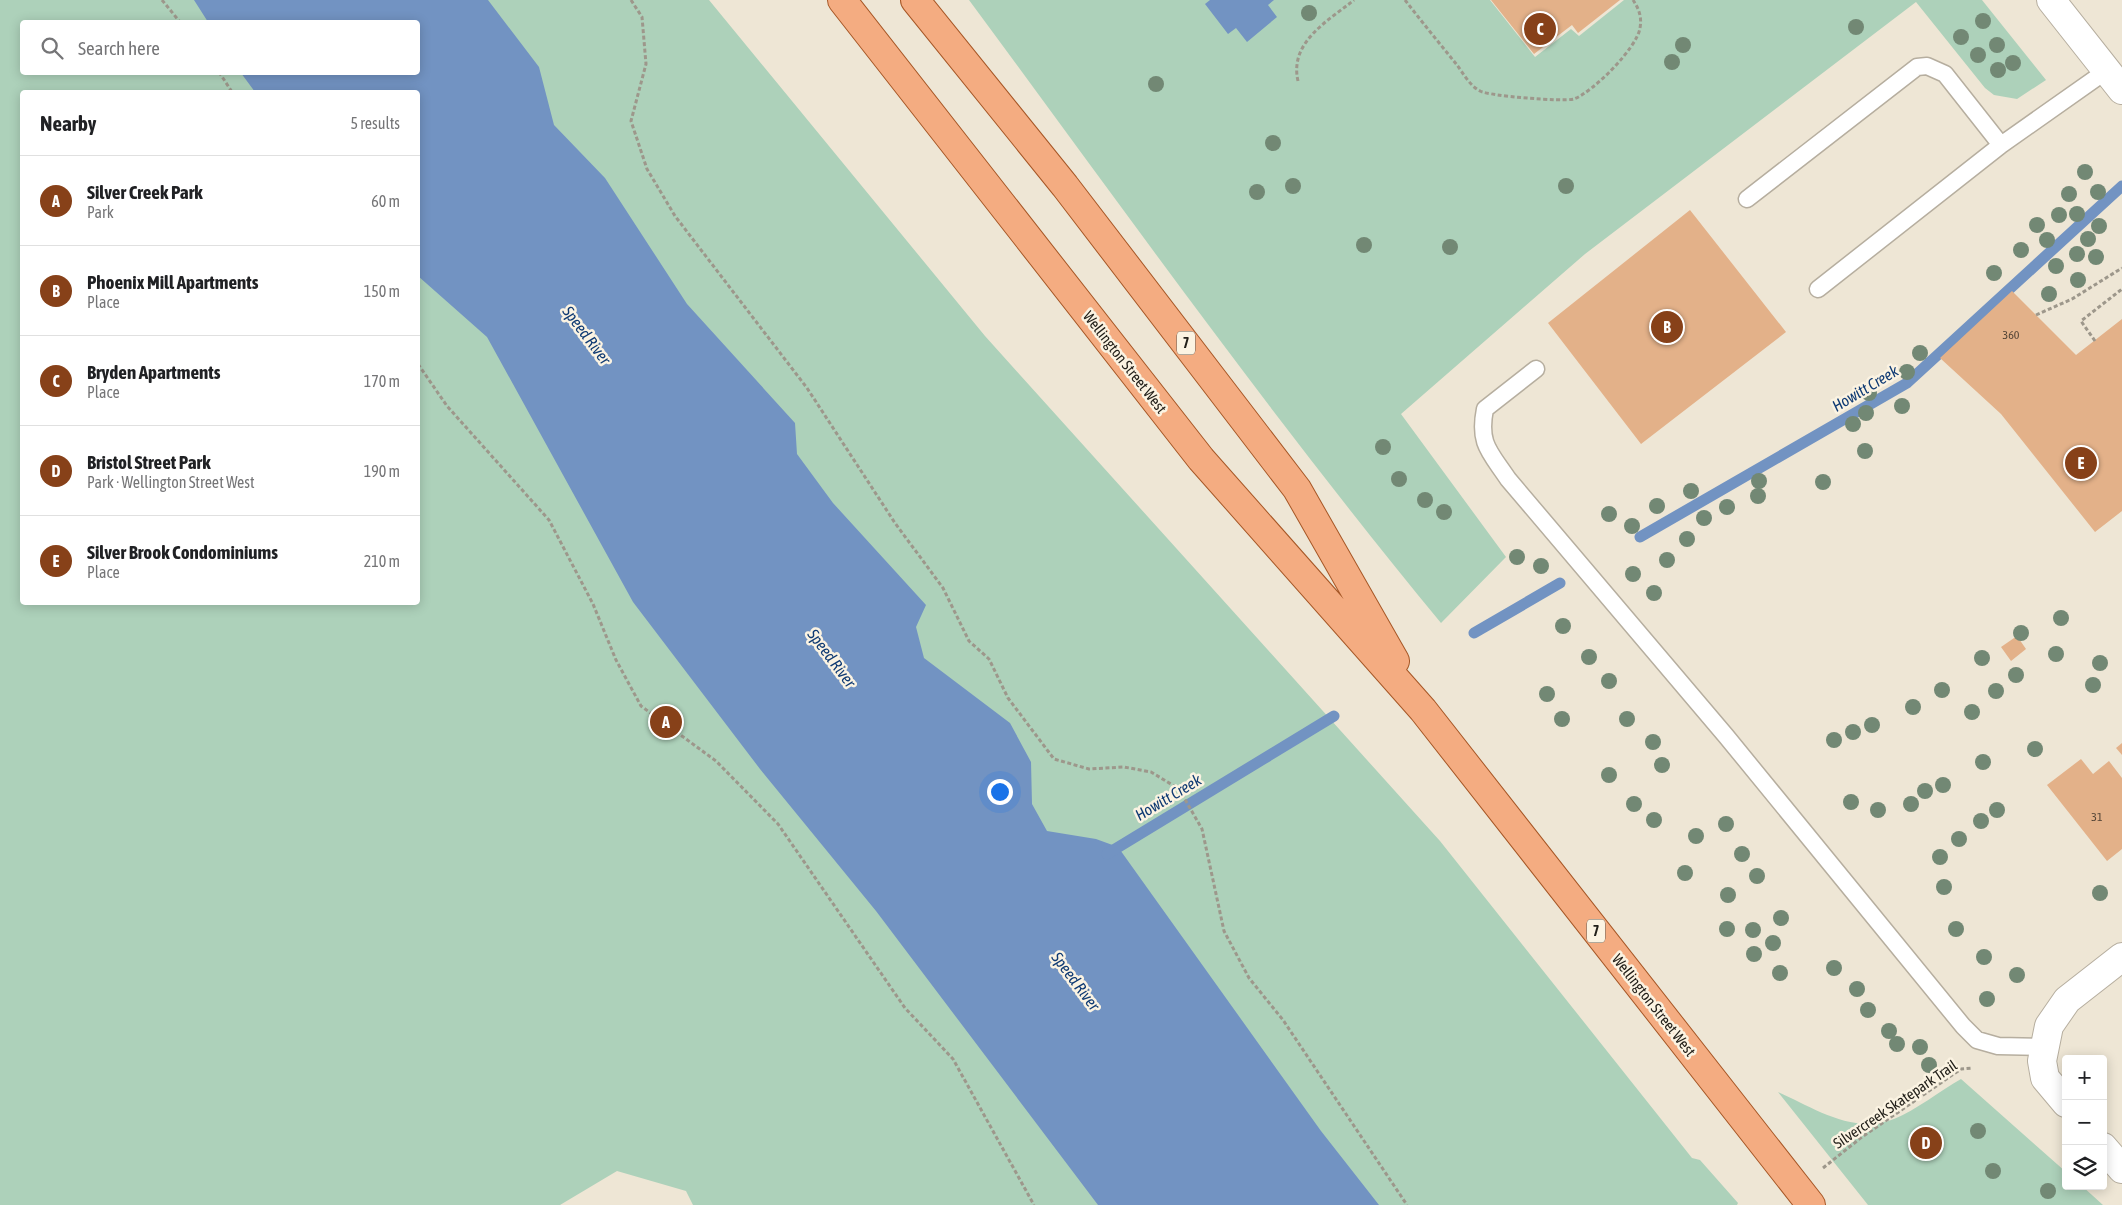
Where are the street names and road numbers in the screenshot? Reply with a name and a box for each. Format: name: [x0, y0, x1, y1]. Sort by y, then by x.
street label: Wellington Street West: [1080, 308, 1170, 416]
road number: 7: [1177, 332, 1195, 354]
road number: 7: [1587, 919, 1605, 942]
street label: Wellington Street West: [1609, 951, 1699, 1059]
street label: Silvercreek Skatepark Trail: [1830, 1056, 1960, 1152]

